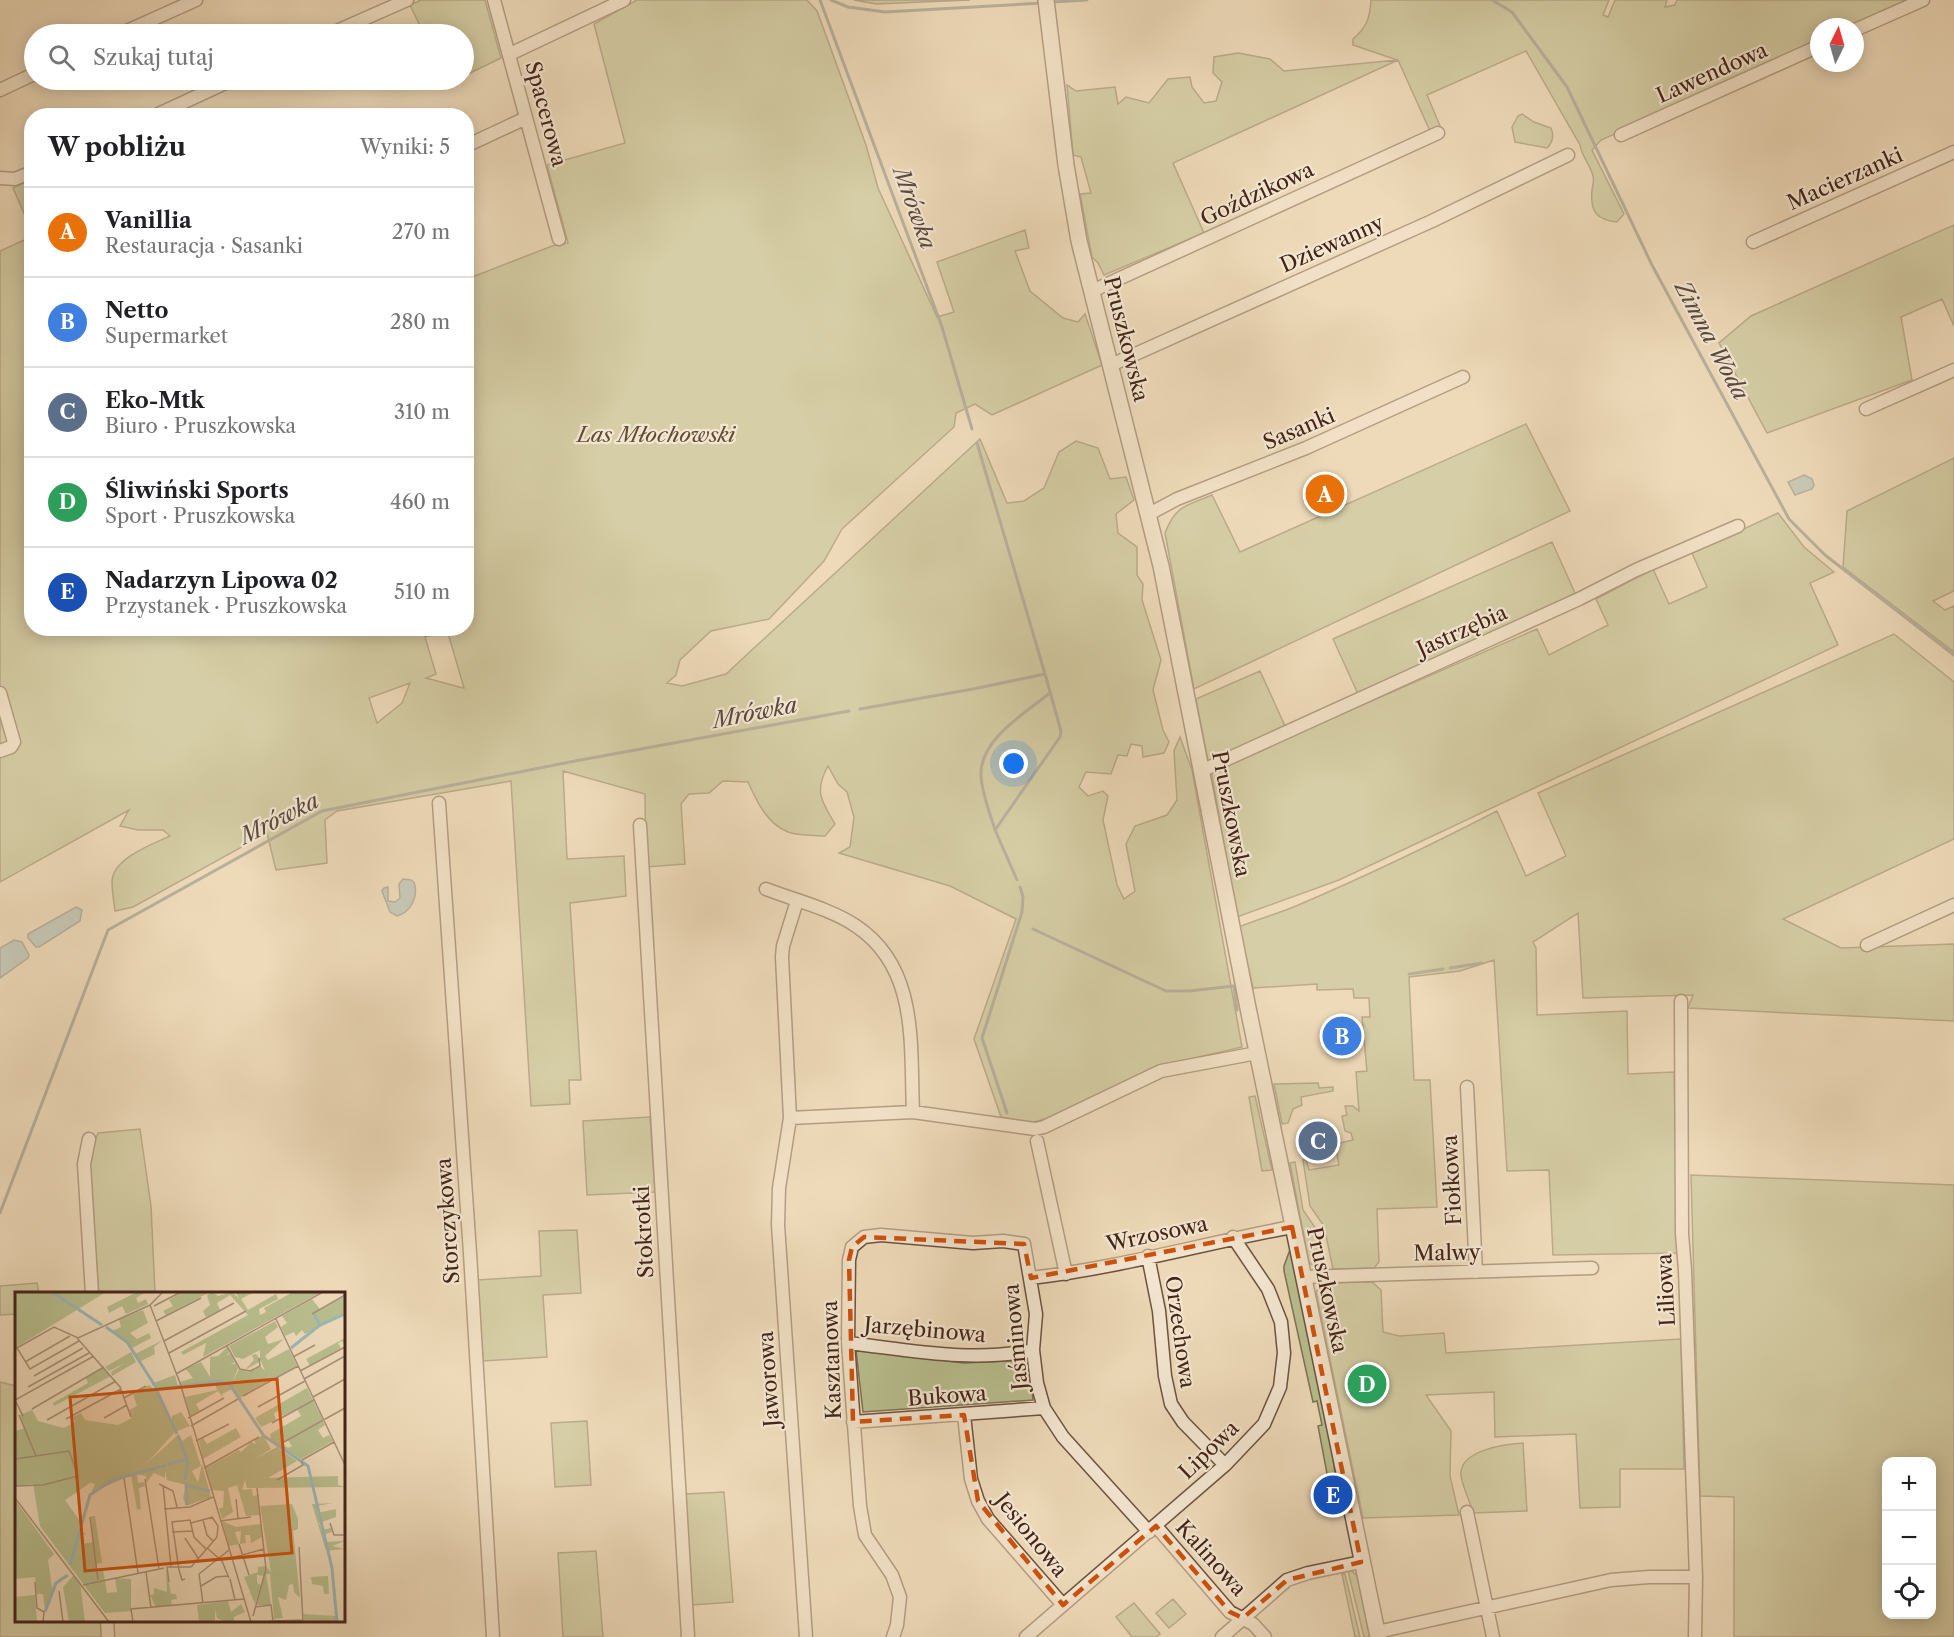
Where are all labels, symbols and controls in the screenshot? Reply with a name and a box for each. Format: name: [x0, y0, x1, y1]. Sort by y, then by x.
north arrow: [1810, 18, 1864, 72]
search box: [24, 24, 474, 90]
street label: Lawendowa: [1652, 37, 1772, 108]
icon: search: [45, 41, 78, 74]
text: Szukaj tutaj: [93, 44, 214, 71]
street label: Spacerowa: [520, 58, 573, 170]
text: W pobliżu: [48, 131, 186, 163]
text: Wyniki: 5: [360, 135, 450, 159]
street label: Macierzanki: [1783, 142, 1906, 215]
street label: Goździkowa: [1196, 156, 1318, 231]
water label: Mrówka: [886, 161, 942, 253]
text: Vanillia: [105, 207, 192, 234]
street label: Dziewanny: [1276, 209, 1388, 278]
text: A: [60, 220, 75, 244]
text: 270 m: [392, 220, 450, 244]
text: Restauracja · Sasanki: [105, 234, 303, 258]
street label: Pruszkowska: [1099, 274, 1154, 405]
water label: Zimna Woda: [1668, 275, 1754, 405]
text: Netto: [105, 297, 168, 324]
text: B: [60, 310, 75, 334]
text: 280 m: [390, 310, 450, 334]
text: Supermarket: [105, 324, 228, 348]
text: Eko-Mtk: [105, 387, 205, 414]
text: C: [59, 400, 76, 424]
text: 310 m: [394, 400, 450, 424]
street label: Sasanki: [1259, 402, 1338, 455]
text: Biuro · Pruszkowska: [105, 414, 296, 438]
park label: Las Młochowski: [575, 422, 736, 447]
pin: A: [1306, 472, 1344, 516]
text: Śliwiński Sports: [105, 477, 289, 504]
text: D: [59, 490, 76, 514]
text: 460 m: [390, 490, 450, 514]
text: Sport · Pruszkowska: [105, 504, 295, 528]
text: Nadarzyn Lipowa 02: [105, 567, 338, 594]
text: E: [60, 580, 75, 604]
text: 510 m: [394, 580, 450, 604]
text: Przystanek · Pruszkowska: [105, 594, 347, 618]
street label: Jastrzębia: [1410, 599, 1512, 663]
water label: Mrówka: [708, 691, 800, 734]
your location: [999, 749, 1028, 778]
street label: Pruszkowska: [1207, 749, 1256, 880]
water label: Mrówka: [232, 787, 323, 851]
pin: B: [1322, 1014, 1362, 1058]
pin: C: [1298, 1118, 1338, 1164]
street label: Fiołkowa: [1437, 1133, 1466, 1226]
street label: Storczykowa: [431, 1156, 464, 1285]
street label: Stokrotki: [629, 1185, 658, 1279]
street label: Wrzosowa: [1103, 1210, 1211, 1257]
street label: Pruszkowska: [1302, 1225, 1353, 1356]
street label: Malwy: [1413, 1239, 1481, 1266]
street label: Liliowa: [1651, 1252, 1680, 1327]
street label: Orzechowa: [1160, 1274, 1201, 1391]
street label: Jaśminowa: [998, 1282, 1033, 1394]
inset map: [15, 1292, 345, 1622]
street label: Kasztanowa: [817, 1299, 846, 1420]
street label: Jarzębinowa: [860, 1311, 988, 1347]
street label: Jaworowa: [753, 1329, 785, 1431]
pin: D: [1348, 1362, 1386, 1406]
street label: Bukowa: [907, 1380, 988, 1411]
street label: Lipowa: [1174, 1415, 1244, 1484]
map controls: [1882, 1457, 1936, 1619]
button: +: [1882, 1457, 1936, 1511]
pin: E: [1314, 1472, 1352, 1518]
street label: Jesionowa: [988, 1485, 1073, 1582]
button: −: [1882, 1511, 1936, 1565]
street label: Kalinowa: [1171, 1515, 1253, 1601]
button: locate: [1882, 1565, 1936, 1619]

